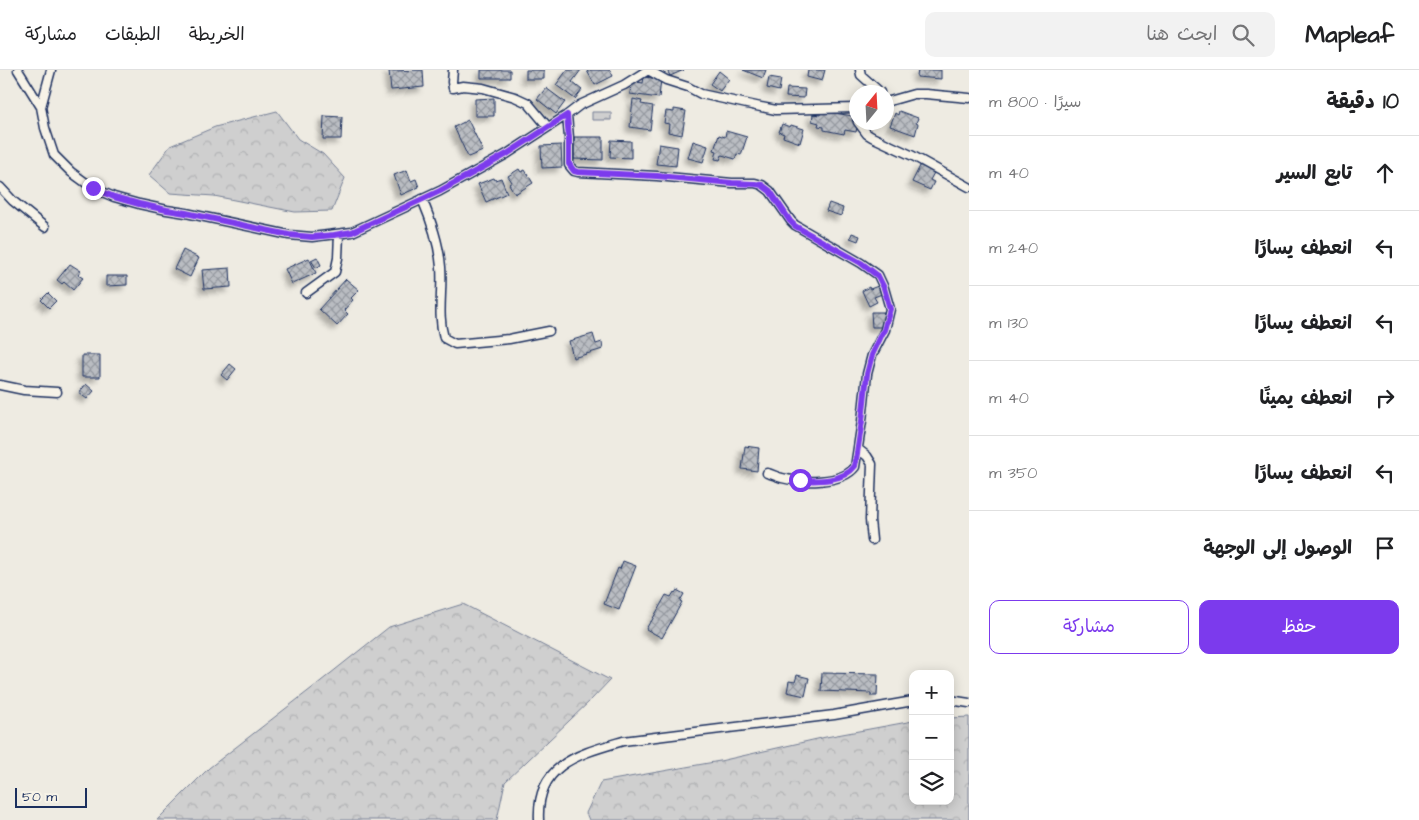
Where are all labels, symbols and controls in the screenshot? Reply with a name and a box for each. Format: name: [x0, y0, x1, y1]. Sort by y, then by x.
search box: [925, 12, 1275, 57]
text: Mapleaf: [1305, 18, 1394, 52]
text: ابحث هنا: [1146, 21, 1217, 48]
icon: search: [1229, 21, 1257, 49]
text: مشاركة: [25, 22, 77, 47]
text: الطبقات: [105, 22, 161, 47]
text: الخريطة: [189, 22, 245, 47]
north arrow: [849, 85, 894, 130]
text: 10 دقيقة: [1326, 87, 1399, 116]
text: سيرًا · 800 m: [989, 91, 1081, 113]
icon: ahead: [1371, 159, 1399, 187]
text: تابع السير: [1277, 160, 1352, 187]
text: 40 m: [989, 162, 1029, 184]
route end: [82, 177, 105, 200]
icon: left: [1371, 234, 1399, 262]
text: انعطف يسارًا: [1255, 235, 1352, 262]
text: 240 m: [989, 237, 1038, 259]
icon: left: [1371, 309, 1399, 337]
text: انعطف يسارًا: [1255, 310, 1352, 337]
text: 130 m: [989, 312, 1028, 334]
icon: right: [1371, 384, 1399, 412]
text: انعطف يمينًا: [1260, 385, 1352, 412]
text: 40 m: [989, 387, 1029, 409]
icon: left: [1371, 459, 1399, 487]
text: انعطف يسارًا: [1255, 460, 1352, 487]
text: 350 m: [989, 462, 1037, 484]
route start: [789, 469, 812, 492]
icon: arrive: [1371, 534, 1399, 562]
text: الوصول إلى الوجهة: [1203, 535, 1352, 562]
button: مشاركة: [989, 600, 1189, 654]
button: حفظ: [1199, 600, 1399, 654]
map controls: [909, 670, 954, 805]
button: +: [909, 670, 954, 715]
button: −: [909, 715, 954, 760]
button: layers: [909, 760, 954, 805]
scale bar: [15, 785, 88, 808]
text: 50 m: [22, 787, 57, 807]

